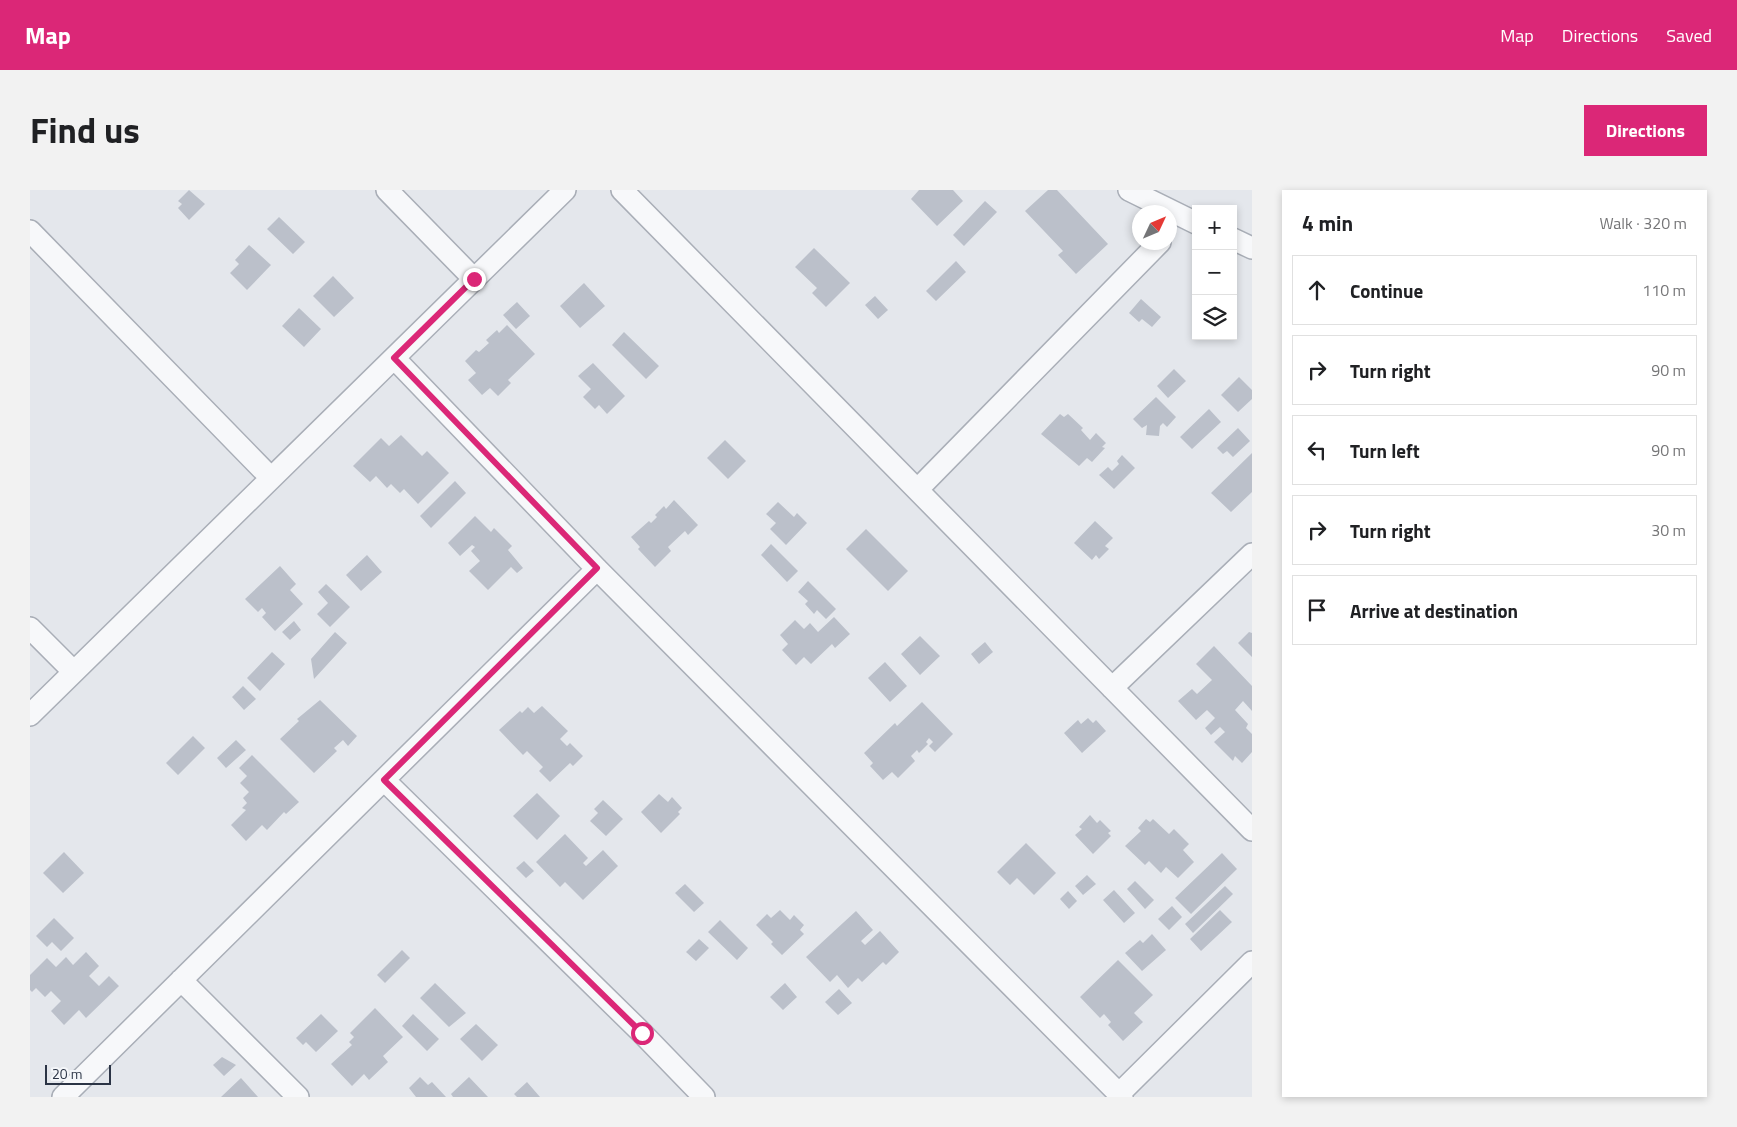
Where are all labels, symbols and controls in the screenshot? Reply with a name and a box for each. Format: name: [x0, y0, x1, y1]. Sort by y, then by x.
text: Map: [25, 17, 71, 53]
text: Map: [1500, 22, 1534, 49]
text: Directions: [1562, 22, 1638, 49]
text: Saved: [1666, 22, 1712, 49]
text: Find us: [30, 103, 140, 157]
button: Directions: [1584, 105, 1707, 156]
north arrow: [1132, 205, 1177, 250]
map controls: [1192, 205, 1237, 340]
button: +: [1192, 205, 1237, 250]
text: 4 min: [1302, 207, 1353, 239]
text: Walk · 320 m: [1599, 211, 1687, 235]
button: −: [1192, 250, 1237, 295]
route end: [463, 268, 486, 291]
icon: ahead: [1303, 276, 1331, 304]
text: Continue: [1350, 276, 1423, 305]
text: 110 m: [1642, 278, 1686, 302]
button: layers: [1192, 295, 1237, 340]
icon: right: [1303, 356, 1331, 384]
text: Turn right: [1350, 356, 1431, 385]
text: 90 m: [1651, 358, 1686, 382]
icon: left: [1303, 436, 1331, 464]
text: Turn left: [1350, 436, 1420, 465]
text: 90 m: [1651, 438, 1686, 462]
icon: right: [1303, 516, 1331, 544]
text: Turn right: [1350, 516, 1431, 545]
text: 30 m: [1651, 518, 1686, 542]
icon: arrive: [1303, 596, 1331, 624]
text: Arrive at destination: [1350, 596, 1518, 625]
route start: [631, 1022, 654, 1045]
scale bar: [45, 1062, 111, 1085]
text: 20 m: [52, 1063, 82, 1084]

